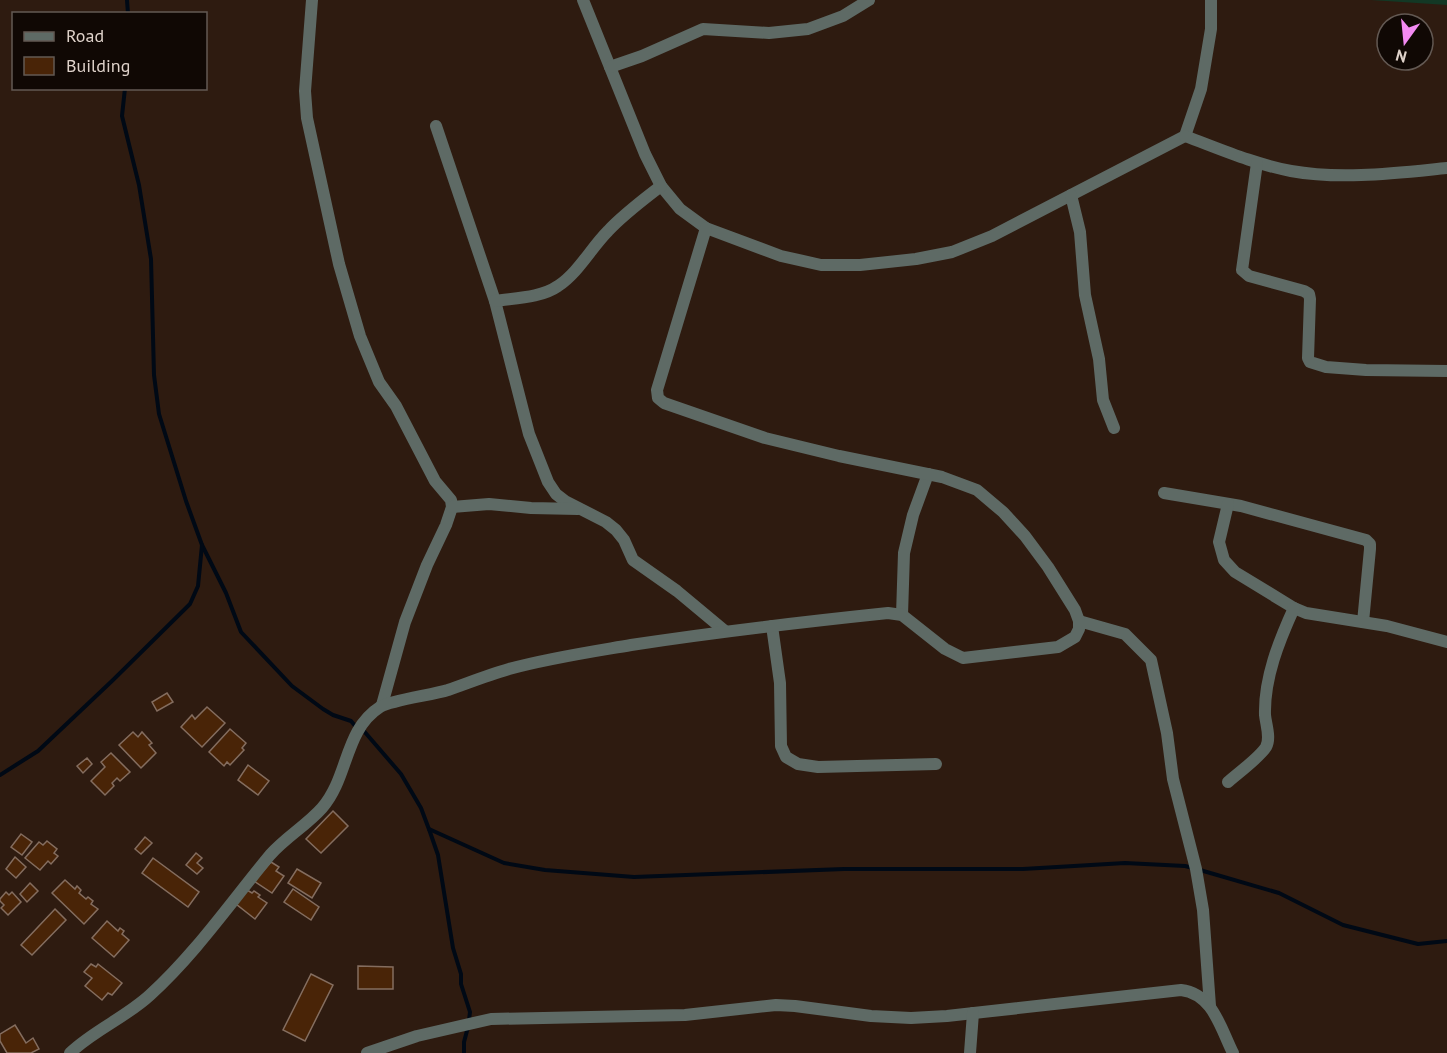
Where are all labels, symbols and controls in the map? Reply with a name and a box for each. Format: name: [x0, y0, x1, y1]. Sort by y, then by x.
legend: [12, 12, 207, 90]
north arrow: [1375, 12, 1435, 72]
text: Road: [66, 24, 104, 47]
text: N: [1393, 45, 1409, 68]
text: Building: [66, 54, 130, 77]

